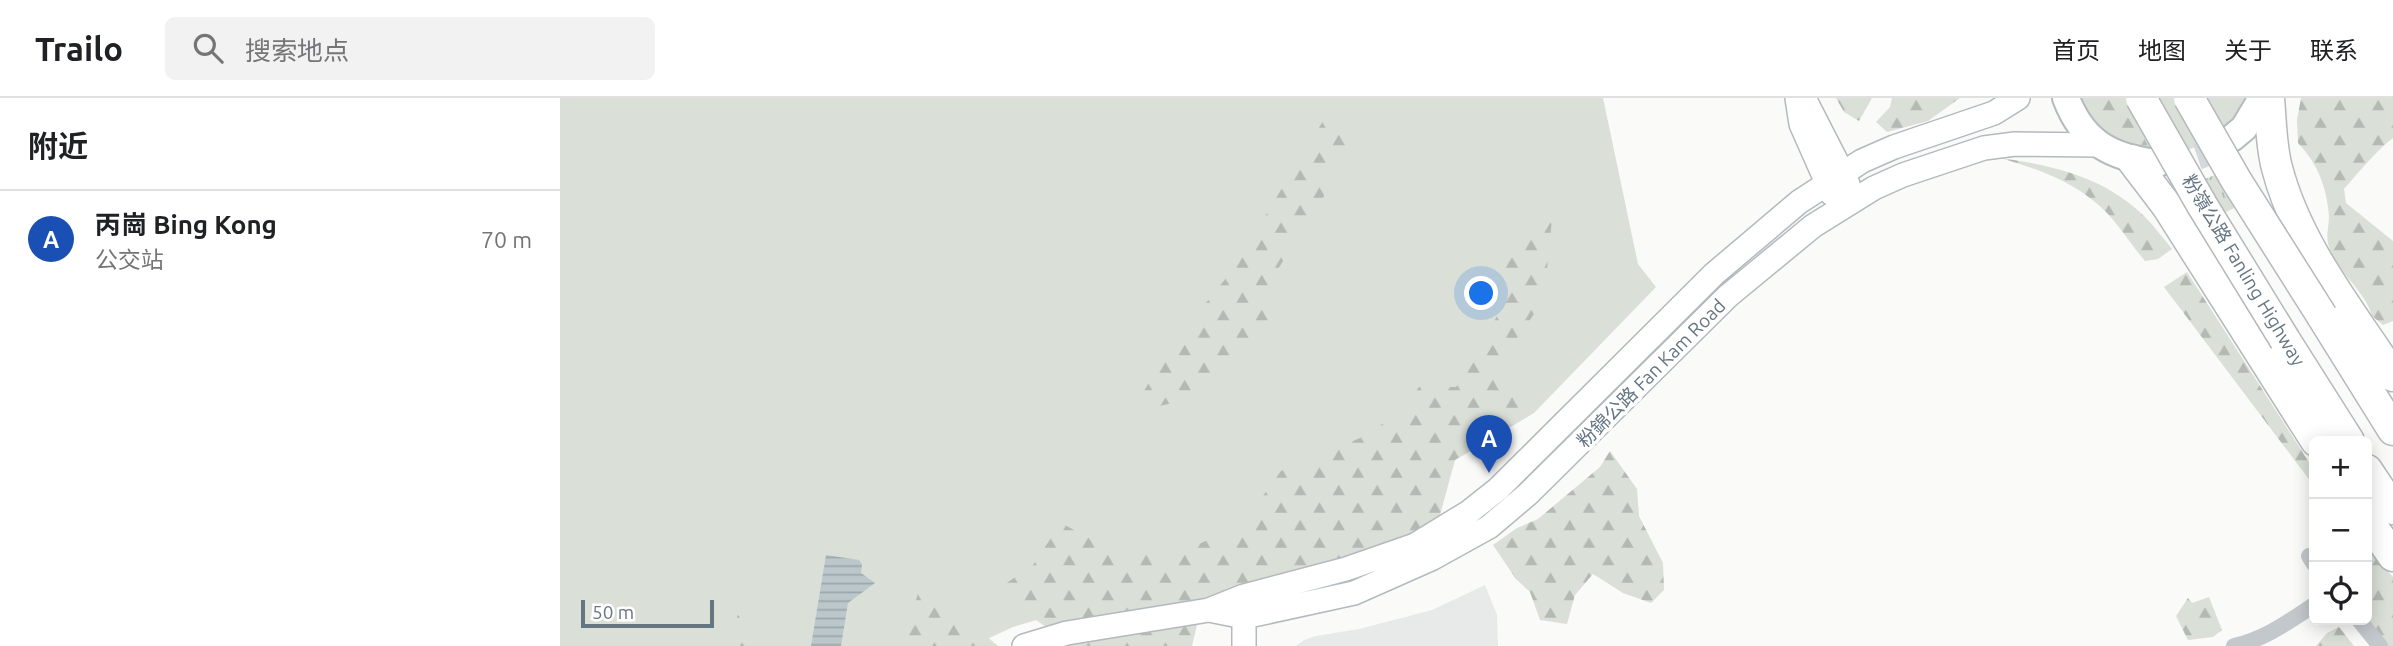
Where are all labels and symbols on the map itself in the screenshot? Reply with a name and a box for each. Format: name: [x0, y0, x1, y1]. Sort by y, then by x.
street label: 粉嶺公路 Fanling Highway: [2178, 170, 2310, 370]
your location: [1464, 276, 1498, 310]
street label: 粉錦公路 Fan Kam Road: [1572, 294, 1730, 452]
pin: A: [1466, 415, 1512, 473]
scale bar: [581, 597, 714, 629]

